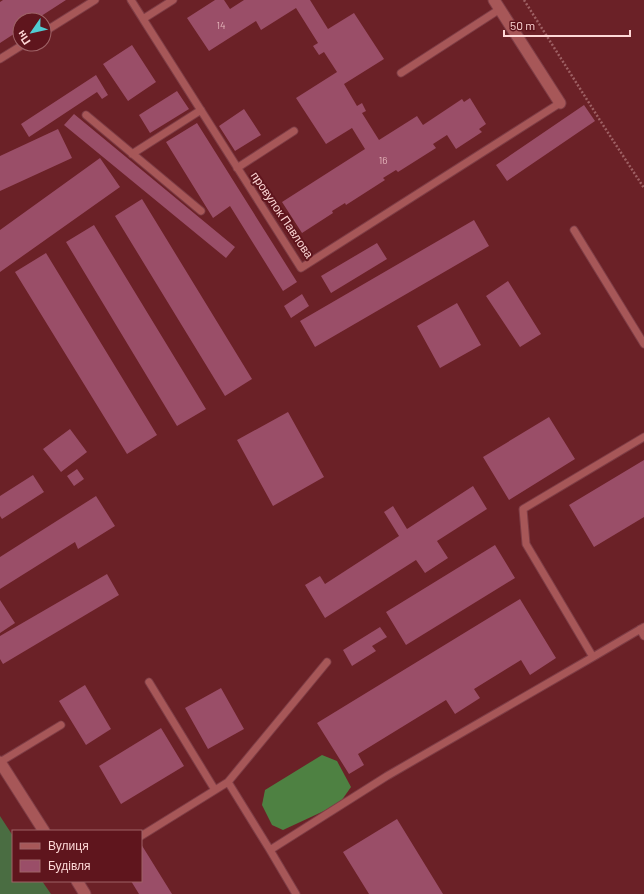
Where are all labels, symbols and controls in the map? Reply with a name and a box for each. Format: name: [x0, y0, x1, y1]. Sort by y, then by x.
north arrow: [12, 12, 52, 52]
scale bar: [504, 12, 630, 38]
text: 50 m: [510, 18, 535, 32]
house number: 14: [216, 19, 226, 31]
text: Пн: [14, 28, 33, 48]
house number: 16: [379, 154, 387, 166]
street label: провулок Павлова: [248, 169, 317, 261]
legend: [12, 830, 142, 882]
text: Вулиця: [48, 838, 89, 853]
text: Будівля: [48, 858, 90, 873]

